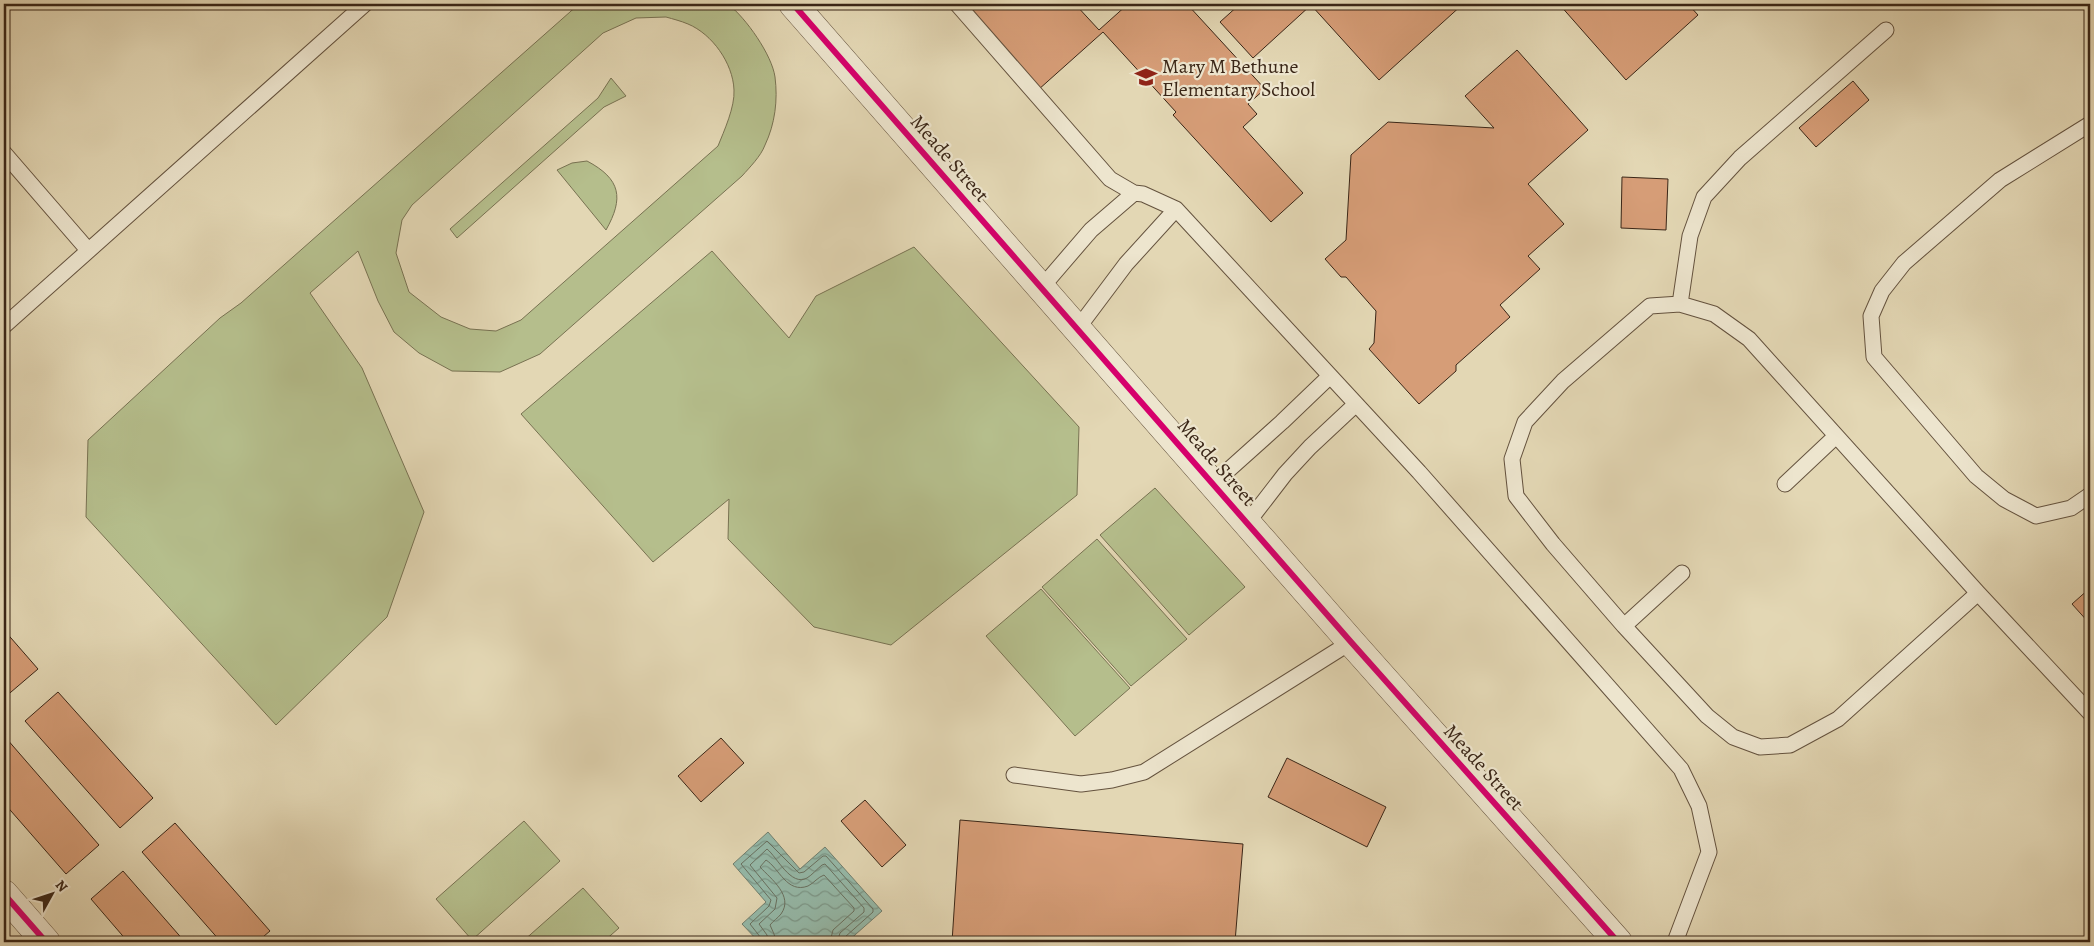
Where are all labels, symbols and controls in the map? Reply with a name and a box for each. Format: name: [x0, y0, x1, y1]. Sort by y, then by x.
place label: Mary M Bethune Elementary School: [1162, 53, 1315, 103]
school or university icon: Mary M Bethune Elementary School: [1133, 64, 1159, 90]
street label: Meade Street: [904, 109, 995, 208]
street label: Meade Street: [1171, 413, 1262, 512]
street label: Meade Street: [1438, 718, 1530, 817]
north arrow: [28, 868, 78, 918]
text: N: [51, 876, 72, 896]

